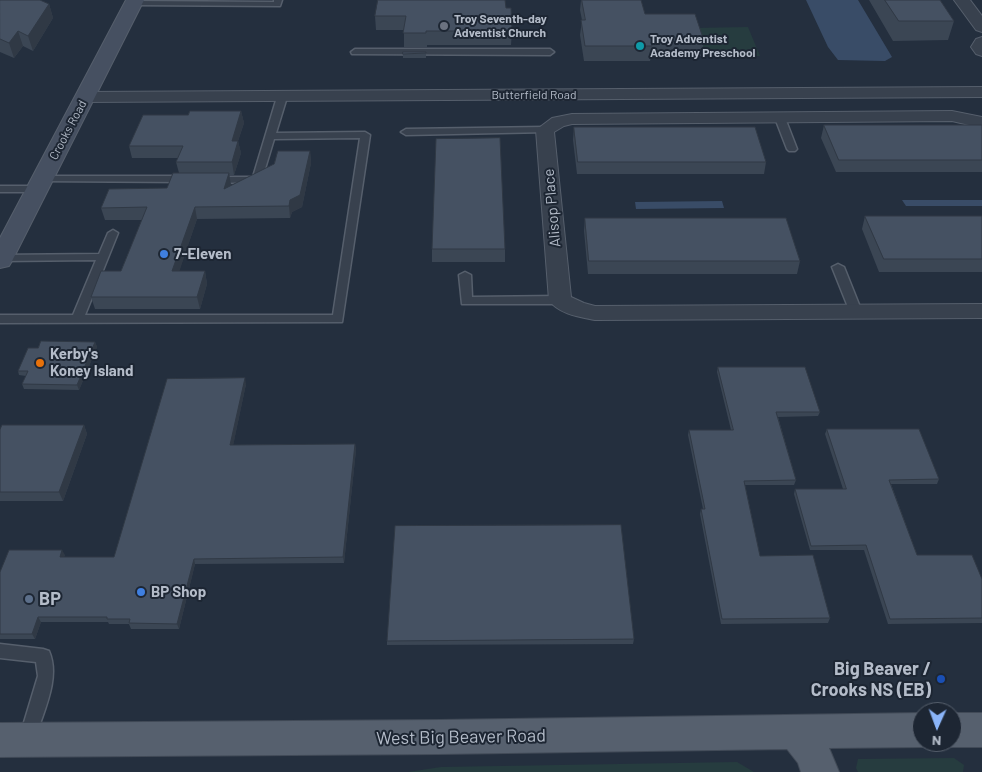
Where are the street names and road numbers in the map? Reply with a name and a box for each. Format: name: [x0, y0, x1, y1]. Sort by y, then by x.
street label: Butterfield Road: [491, 88, 577, 102]
street label: Crooks Road: [46, 98, 90, 162]
street label: Alisop Place: [540, 168, 564, 248]
street label: West Big Beaver Road: [376, 725, 546, 749]

